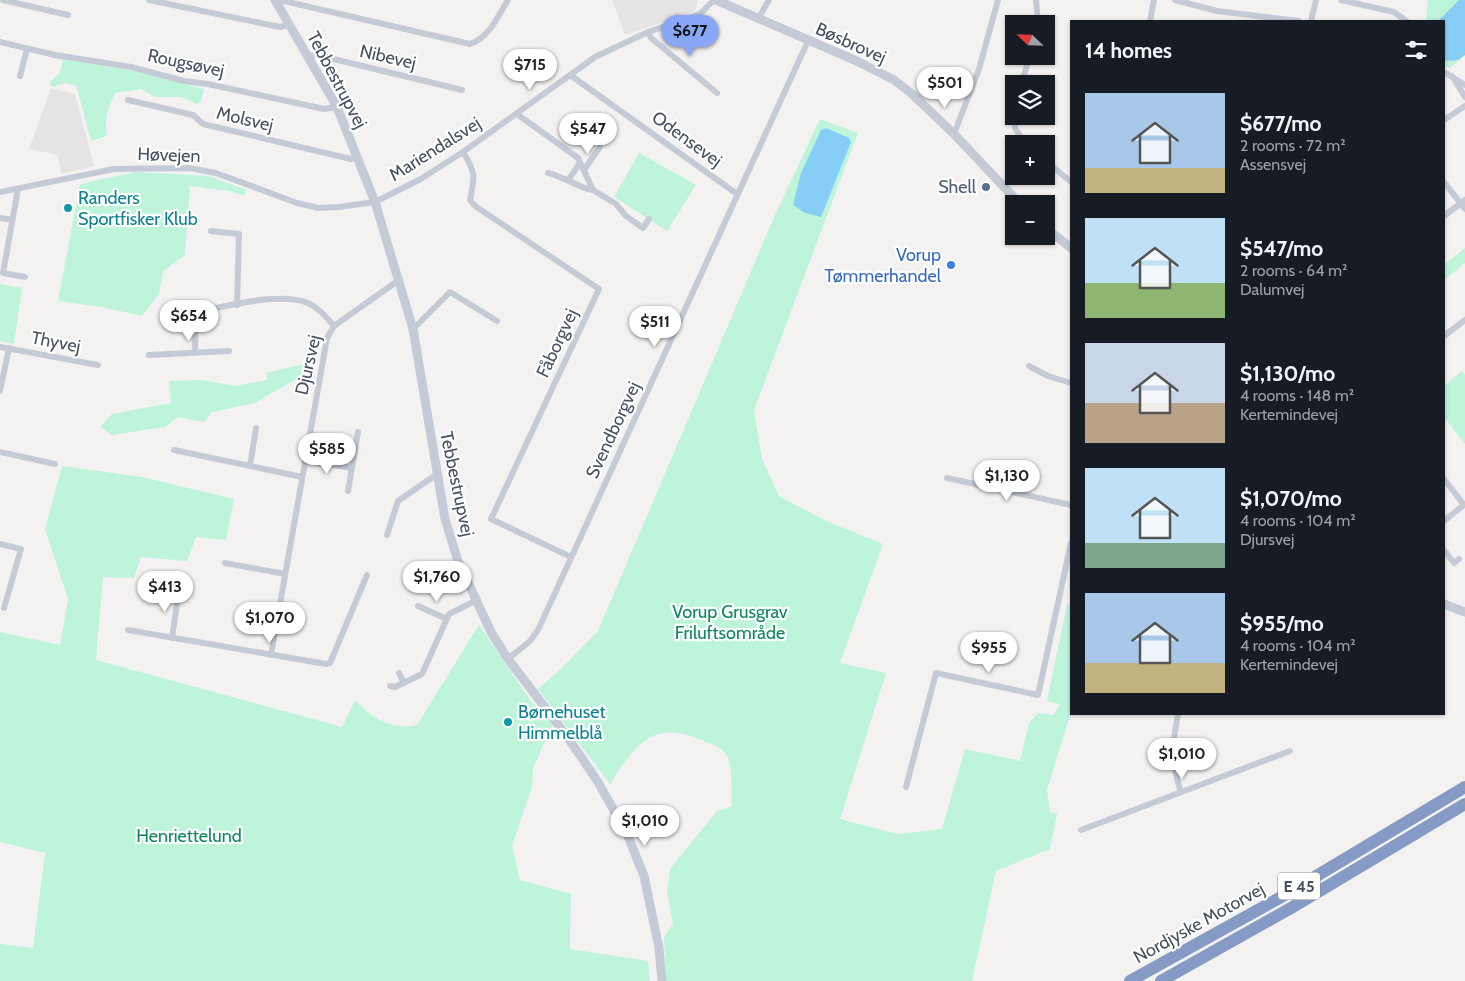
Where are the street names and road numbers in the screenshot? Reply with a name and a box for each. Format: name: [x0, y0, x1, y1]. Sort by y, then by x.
street label: Bøsbrovej: [812, 18, 890, 68]
street label: Tebbestrupvej: [302, 28, 372, 132]
street label: Nibevej: [358, 40, 418, 74]
street label: Rougsøvej: [146, 44, 226, 82]
street label: Molsvej: [214, 102, 276, 136]
street label: Odensevej: [648, 106, 726, 172]
street label: Mariendalsvej: [385, 112, 485, 186]
street label: Høvejen: [137, 143, 201, 167]
street label: Fåborgvej: [532, 305, 582, 381]
street label: Thyvej: [29, 326, 83, 358]
street label: Djursvej: [290, 333, 326, 397]
street label: Svendborgvej: [581, 378, 645, 482]
street label: Tebbestrupvej: [435, 429, 479, 539]
road number: E 45: [1278, 872, 1320, 899]
street label: Nordjyske Motorvej: [1130, 878, 1268, 968]

